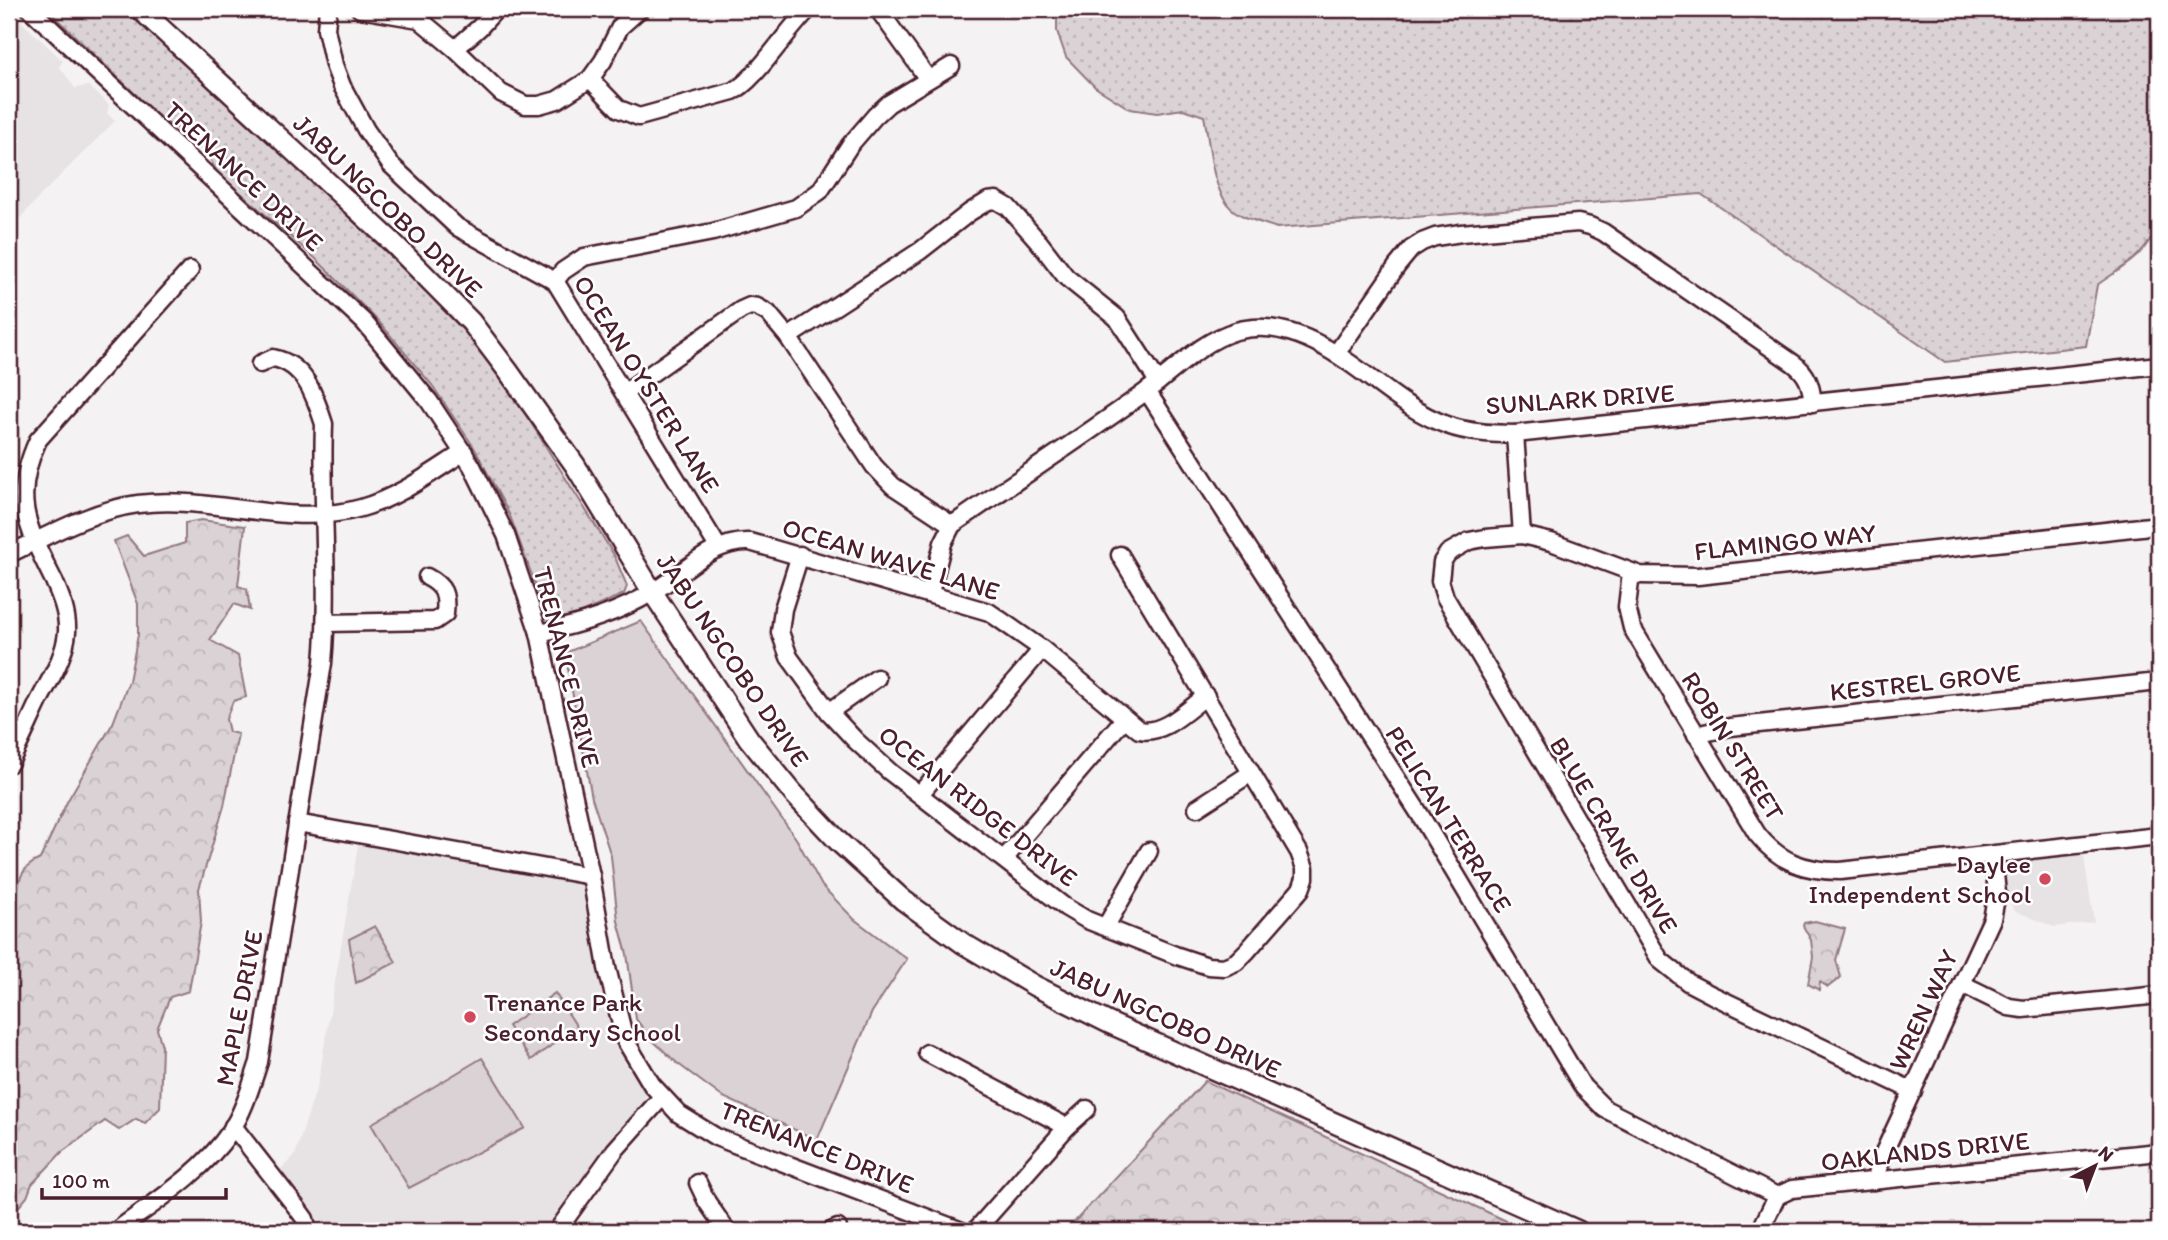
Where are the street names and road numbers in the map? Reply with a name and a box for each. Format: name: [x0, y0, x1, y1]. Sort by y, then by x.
street label: TRENANCE DRIVE: [158, 94, 330, 258]
street label: JABU NGCOBO DRIVE: [287, 107, 489, 305]
street label: OCEAN OYSTER LANE: [567, 269, 727, 499]
street label: SUNLARK DRIVE: [1484, 376, 1676, 422]
street label: OCEAN WAVE LANE: [778, 511, 1004, 607]
street label: FLAMINGO WAY: [1693, 517, 1878, 567]
street label: JABU NGCOBO DRIVE: [650, 547, 816, 773]
street label: TRENANCE DRIVE: [527, 563, 607, 771]
street label: KESTREL GROVE: [1828, 656, 2022, 708]
street label: ROBIN STREET: [1674, 666, 1792, 827]
street label: OCEAN RIDGE DRIVE: [872, 718, 1084, 894]
street label: PELICAN TERRACE: [1379, 720, 1519, 918]
street label: BLUE CRANE DRIVE: [1543, 731, 1685, 939]
street label: MAPLE DRIVE: [208, 927, 270, 1089]
street label: WREN WAY: [1881, 944, 1965, 1076]
street label: JABU NGCOBO DRIVE: [1046, 950, 1286, 1086]
street label: TRENANCE DRIVE: [715, 1094, 919, 1200]
street label: OAKLANDS DRIVE: [1819, 1124, 2031, 1178]

